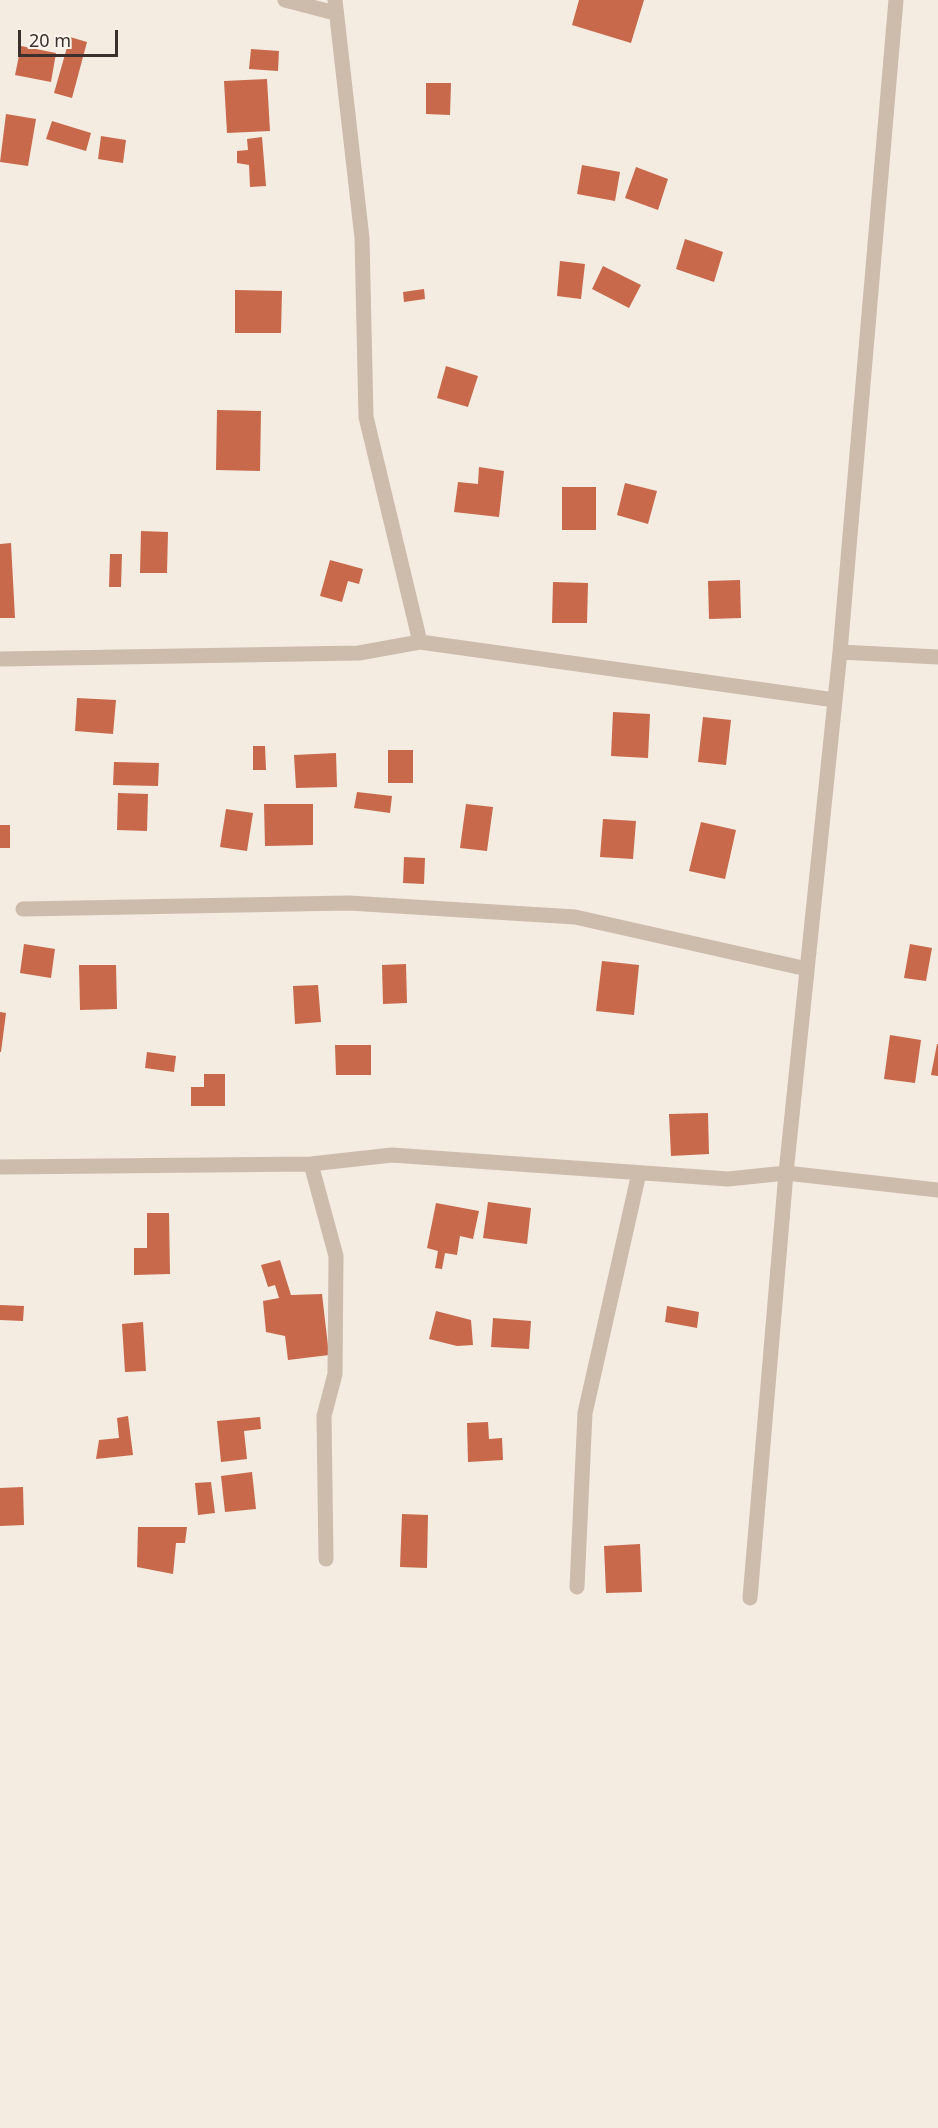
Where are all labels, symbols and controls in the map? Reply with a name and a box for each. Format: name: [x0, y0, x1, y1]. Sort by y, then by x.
scale bar: [21, 18, 122, 56]
text: 20 m: [29, 28, 71, 52]

